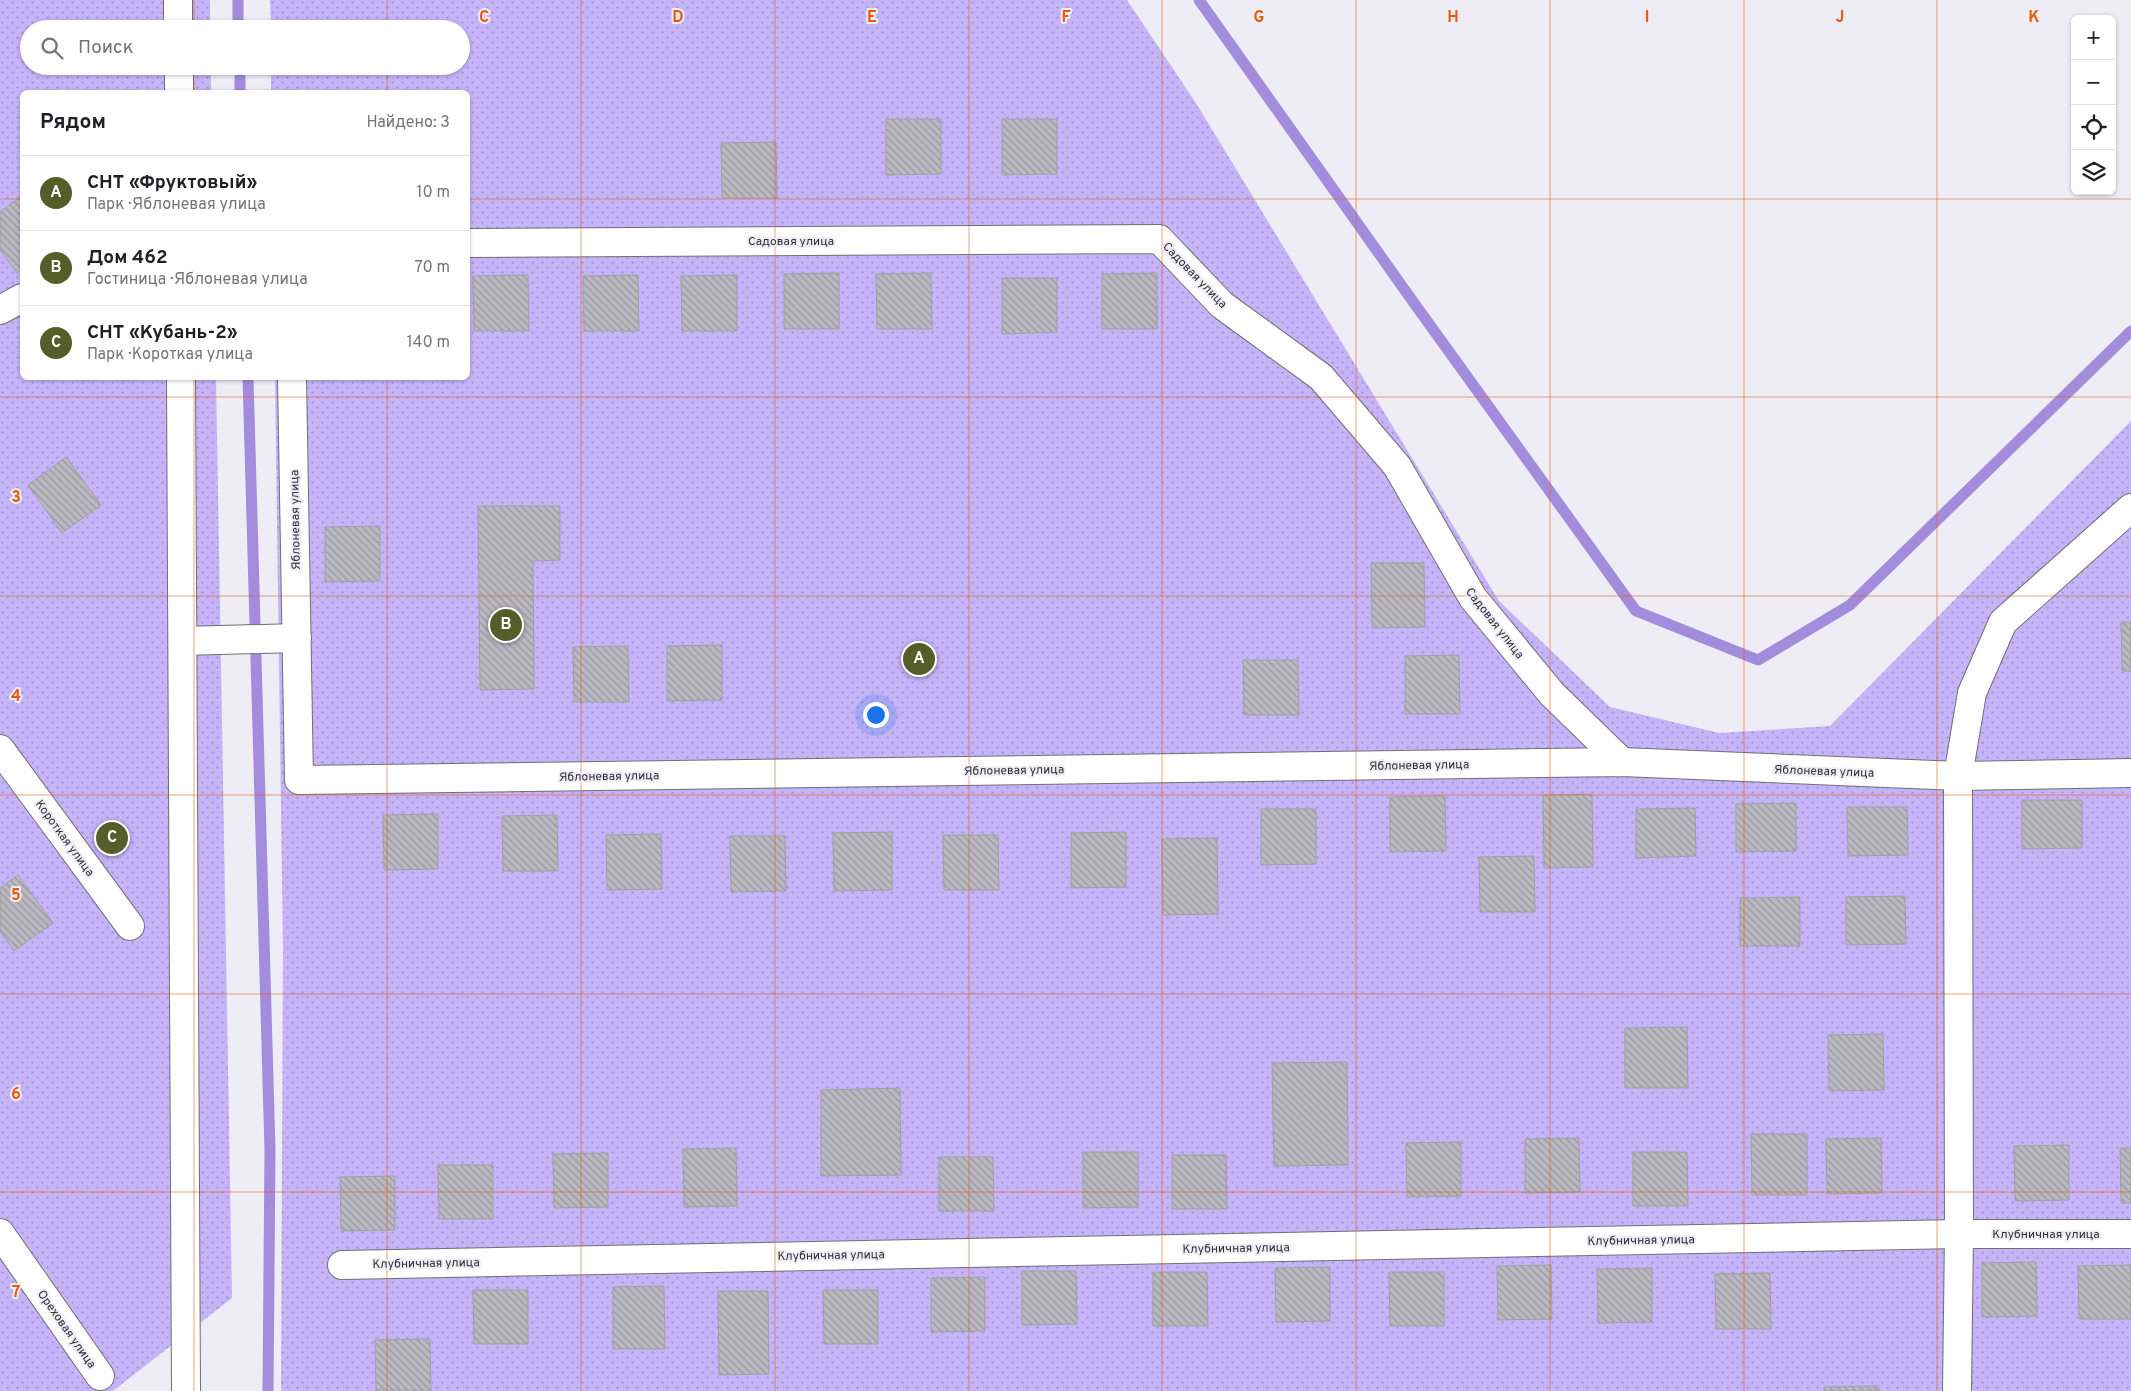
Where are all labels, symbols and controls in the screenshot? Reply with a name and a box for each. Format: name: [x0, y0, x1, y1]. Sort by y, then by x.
text: C: [479, 8, 489, 28]
text: D: [672, 8, 684, 28]
text: E: [867, 8, 877, 28]
text: F: [1061, 8, 1071, 28]
text: G: [1254, 8, 1264, 28]
text: H: [1447, 8, 1459, 28]
text: I: [1645, 8, 1649, 28]
text: J: [1836, 8, 1844, 28]
text: K: [2028, 8, 2040, 28]
map controls: [2071, 15, 2116, 195]
button: +: [2071, 15, 2116, 60]
search box: [20, 20, 470, 75]
icon: search: [38, 34, 66, 62]
text: Поиск: [78, 36, 134, 60]
button: −: [2071, 60, 2116, 105]
button: locate: [2071, 105, 2116, 150]
text: Рядом: [40, 109, 106, 136]
text: Найдено: 3: [366, 113, 450, 133]
button: layers: [2071, 150, 2116, 195]
text: СНТ «Фруктовый»: [87, 171, 257, 195]
text: A: [50, 183, 62, 203]
text: 10 m: [416, 183, 450, 203]
text: Парк · Яблоневая улица: [87, 195, 266, 215]
street label: Садовая улица: [748, 234, 834, 250]
street label: Садовая улица: [1159, 239, 1230, 312]
text: Дом 462: [87, 246, 168, 270]
text: B: [50, 258, 62, 278]
text: 70 m: [415, 258, 450, 278]
text: Гостиница · Яблоневая улица: [87, 270, 308, 290]
text: СНТ «Кубань-2»: [87, 321, 238, 345]
text: C: [51, 333, 61, 353]
text: 140 m: [407, 333, 450, 353]
text: Парк · Короткая улица: [87, 345, 253, 365]
street label: Яблоневая улица: [287, 470, 305, 570]
text: 3: [11, 488, 21, 508]
street label: Садовая улица: [1461, 585, 1527, 662]
pin: B: [490, 606, 522, 644]
pin: A: [903, 640, 935, 678]
text: 4: [11, 687, 21, 707]
your location: [863, 702, 889, 728]
street label: Яблоневая улица: [1369, 757, 1469, 775]
street label: Яблоневая улица: [964, 762, 1064, 780]
street label: Яблоневая улица: [1774, 762, 1874, 782]
street label: Яблоневая улица: [559, 768, 659, 786]
street label: Короткая улица: [31, 797, 97, 880]
pin: C: [96, 819, 128, 857]
text: 5: [11, 886, 21, 906]
text: 6: [11, 1085, 21, 1105]
street label: Клубничная улица: [1992, 1227, 2100, 1243]
street label: Клубничная улица: [1587, 1232, 1695, 1250]
street label: Клубничная улица: [1182, 1240, 1290, 1258]
street label: Клубничная улица: [777, 1247, 885, 1265]
street label: Клубничная улица: [372, 1255, 480, 1273]
text: 7: [12, 1283, 20, 1303]
street label: Ореховая улица: [33, 1287, 99, 1372]

